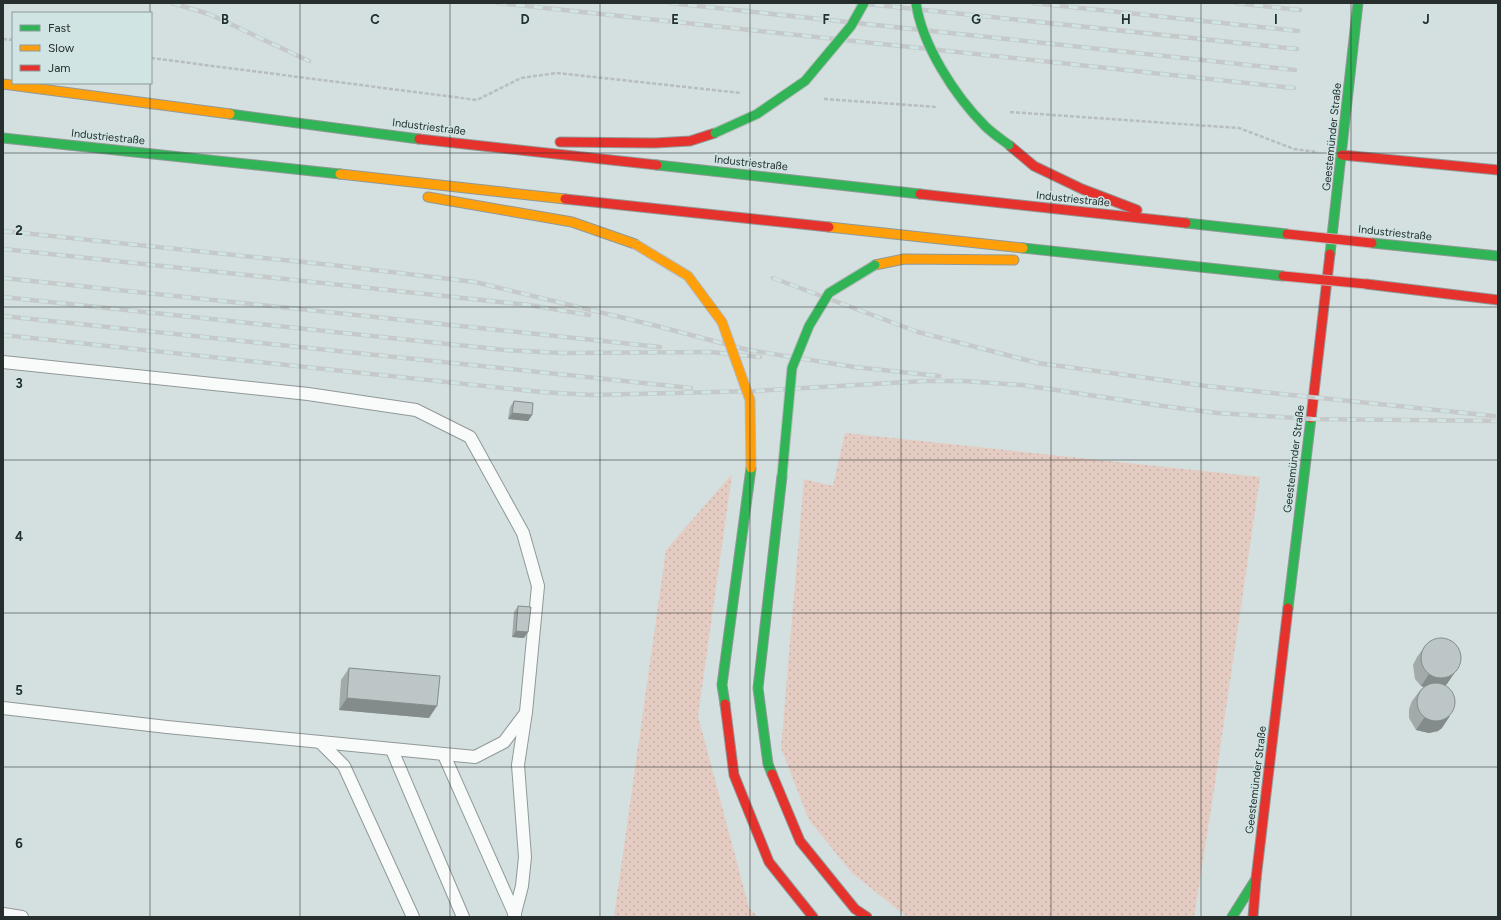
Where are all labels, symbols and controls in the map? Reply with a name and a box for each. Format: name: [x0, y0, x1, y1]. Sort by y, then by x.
legend: [12, 12, 152, 84]
text: B: [221, 12, 229, 27]
text: C: [370, 12, 380, 27]
text: D: [520, 12, 530, 27]
text: E: [671, 12, 679, 27]
text: F: [822, 12, 830, 27]
text: G: [971, 12, 981, 27]
text: H: [1121, 12, 1131, 27]
text: I: [1274, 12, 1278, 27]
text: J: [1422, 12, 1430, 27]
text: Fast: [48, 21, 71, 35]
text: Slow: [48, 41, 75, 55]
text: Jam: [48, 61, 71, 75]
street label: Geestemünder Straße: [1320, 82, 1344, 192]
street label: Industriestraße: [391, 116, 467, 138]
street label: Industriestraße: [70, 127, 146, 147]
street label: Industriestraße: [713, 153, 789, 173]
street label: Industriestraße: [1035, 189, 1111, 209]
text: 2: [15, 223, 23, 238]
street label: Industriestraße: [1357, 223, 1433, 243]
text: 3: [15, 376, 23, 391]
street label: Geestemünder Straße: [1281, 404, 1307, 514]
text: 4: [15, 529, 23, 544]
text: 5: [15, 683, 23, 698]
street label: Geestemünder Straße: [1243, 725, 1269, 835]
text: 6: [15, 836, 23, 851]

